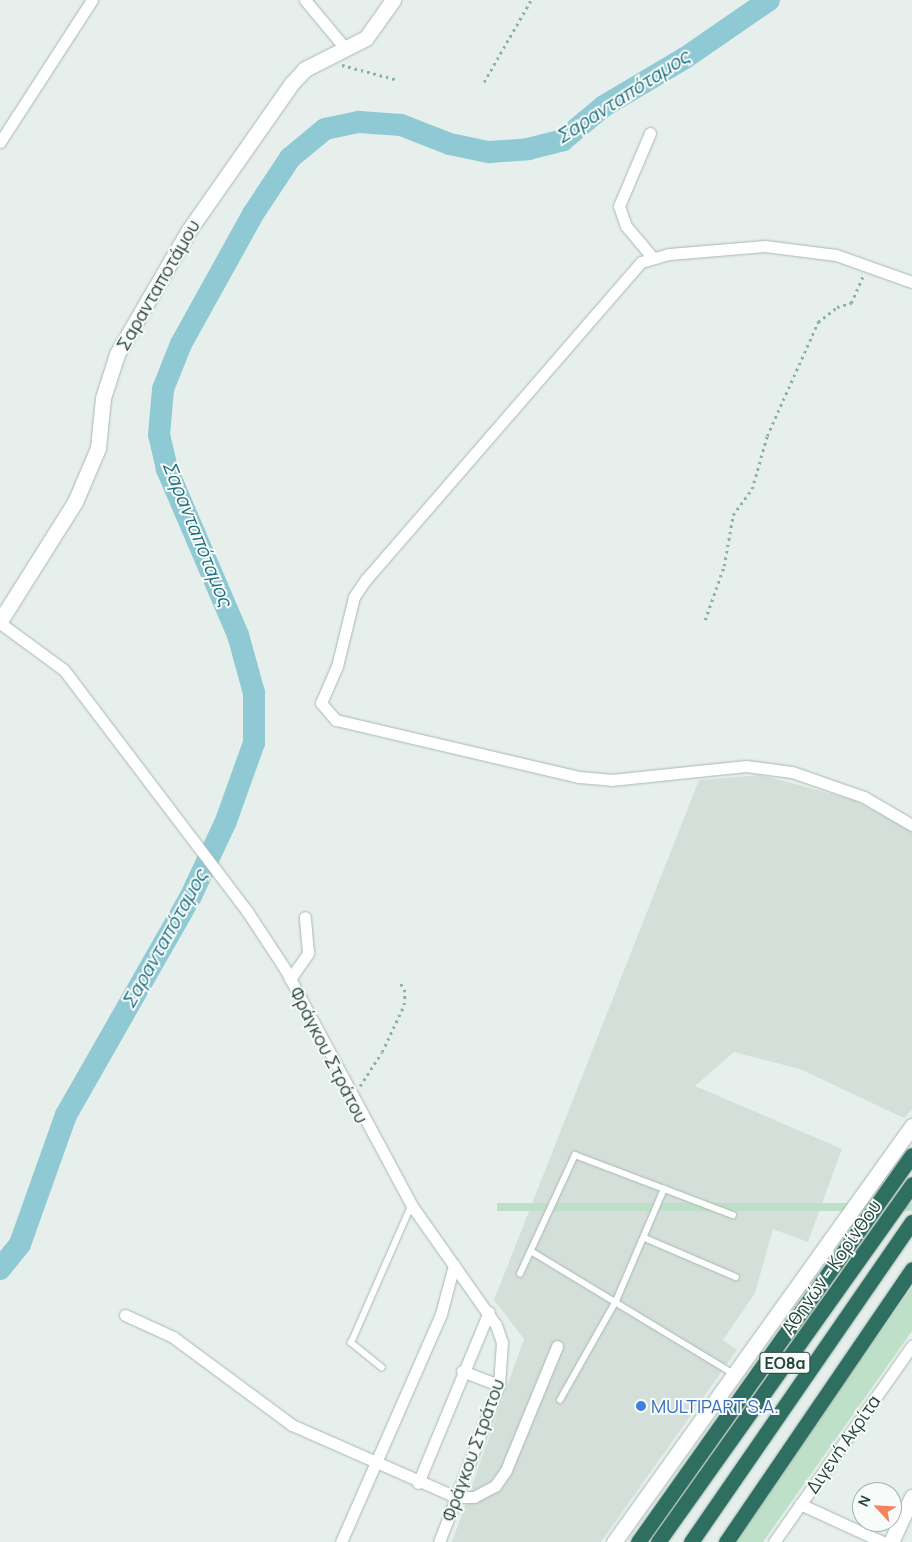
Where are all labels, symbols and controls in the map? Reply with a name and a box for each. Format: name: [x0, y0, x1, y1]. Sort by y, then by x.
water label: Σαρανταπόταμος: [552, 45, 694, 149]
street label: Σαρανταποτάμου: [112, 216, 204, 354]
water label: Σαρανταπόταμος: [157, 458, 237, 610]
water label: Σαρανταπόταμος: [117, 866, 213, 1012]
street label: Φράγκου Στράτου: [285, 983, 373, 1127]
street label: Αθηνών - Κορίνθου: [777, 1196, 885, 1338]
road number: ΕΟ8α: [759, 1350, 811, 1376]
street label: Φράγκου Στράτου: [437, 1376, 509, 1524]
street label: Διγενή Ακρίτα: [801, 1391, 885, 1497]
place label: MULTIPART S.A.: [651, 1395, 779, 1417]
marker: MULTIPART S.A.: [635, 1400, 647, 1412]
north arrow: [852, 1482, 902, 1532]
text: N: [853, 1492, 875, 1509]

